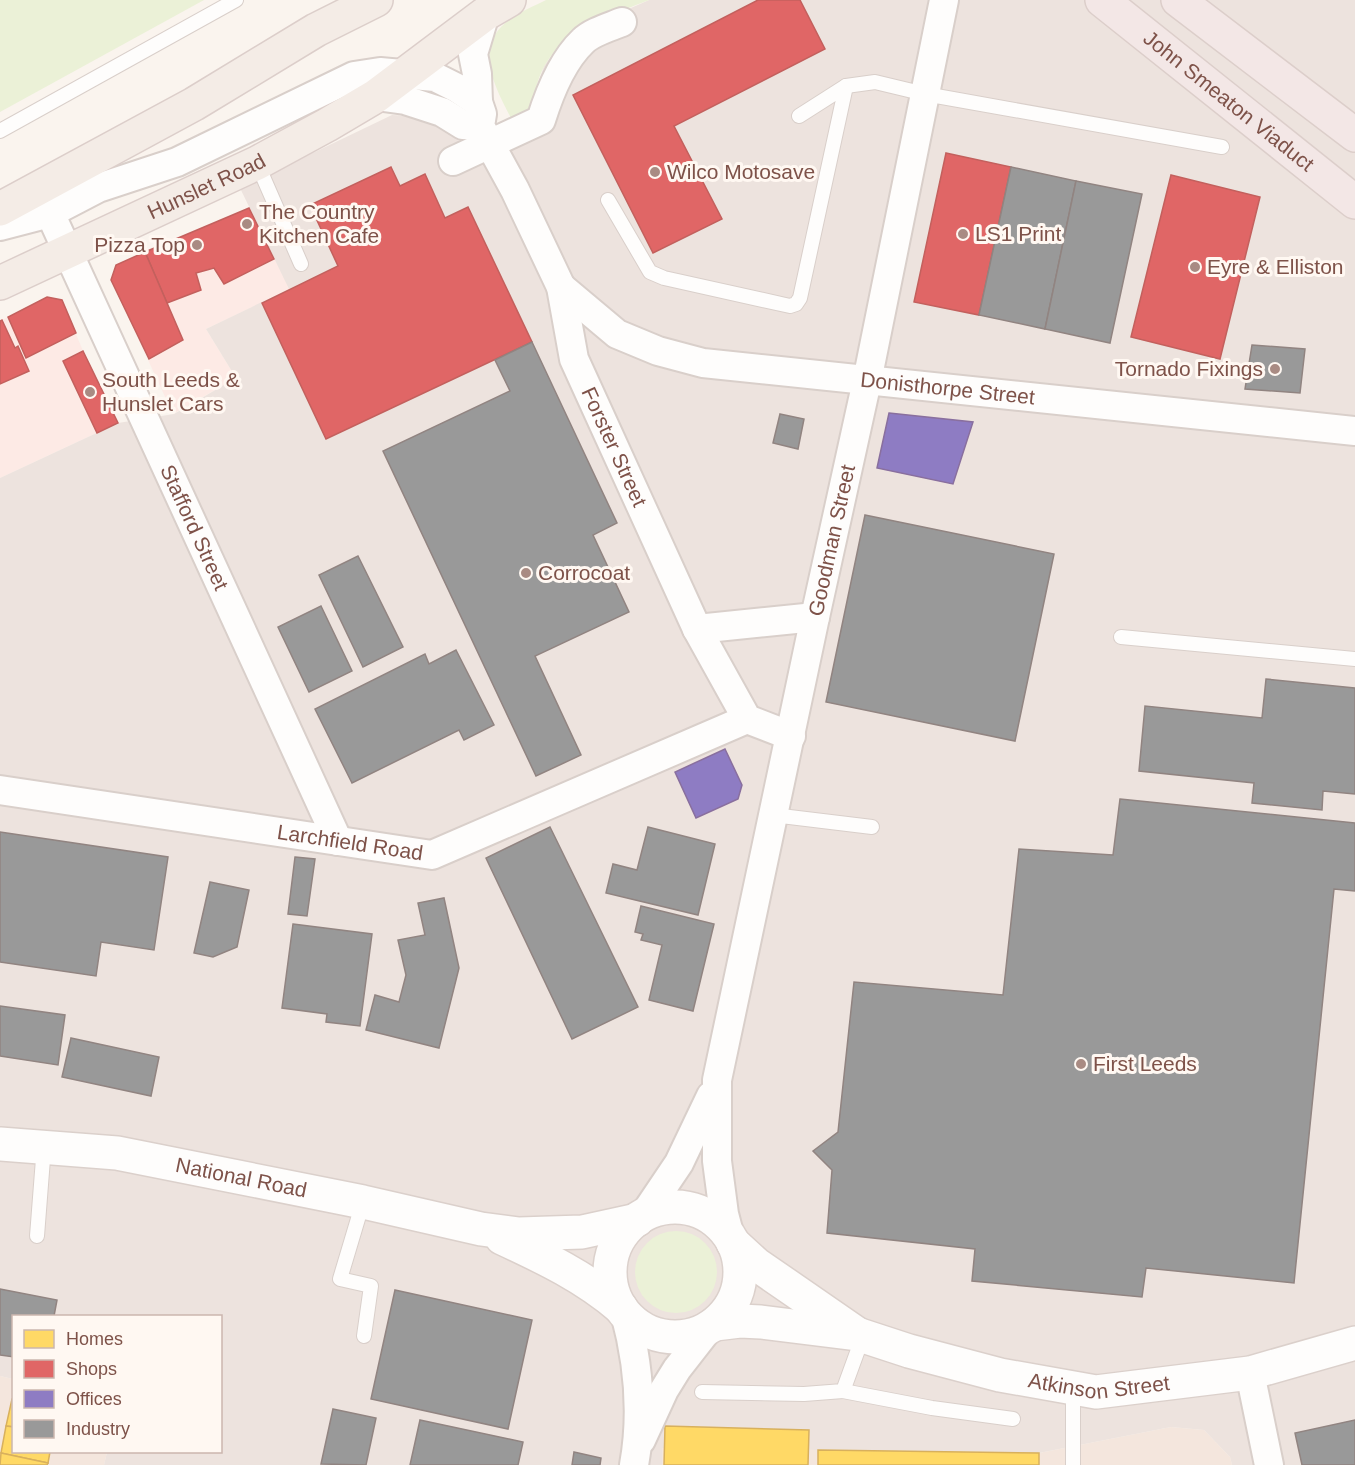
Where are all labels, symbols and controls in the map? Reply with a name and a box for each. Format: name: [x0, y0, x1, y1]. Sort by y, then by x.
street label: John Smeaton Viaduct: [1139, 26, 1319, 176]
street label: Hunslet Road: [144, 149, 269, 223]
place label: Wilco Motosave: [667, 160, 815, 183]
marker: Wilco Motosave: [648, 165, 662, 179]
place label: The Country Kitchen Cafe: [259, 200, 379, 247]
marker: The Country Kitchen Cafe: [240, 217, 254, 231]
place label: LS1 Print: [975, 222, 1062, 245]
marker: LS1 Print: [956, 227, 970, 241]
place label: Pizza Top: [94, 233, 185, 256]
marker: Pizza Top: [190, 238, 204, 252]
place label: Eyre & Elliston: [1207, 255, 1344, 278]
marker: Eyre & Elliston: [1188, 260, 1202, 274]
place label: Tornado Fixings: [1115, 357, 1263, 380]
marker: Tornado Fixings: [1268, 362, 1282, 376]
street label: Donisthorpe Street: [859, 367, 1036, 409]
place label: South Leeds & Hunslet Cars: [102, 368, 240, 415]
street label: Forster Street: [577, 383, 652, 510]
marker: South Leeds & Hunslet Cars: [83, 385, 97, 399]
street label: Stafford Street: [156, 461, 233, 594]
street label: Goodman Street: [804, 462, 859, 618]
place label: Corrocoat: [538, 561, 630, 584]
marker: Corrocoat: [519, 566, 533, 580]
street label: Larchfield Road: [276, 820, 425, 864]
place label: First Leeds: [1093, 1052, 1197, 1075]
marker: First Leeds: [1074, 1057, 1088, 1071]
street label: National Road: [174, 1153, 309, 1202]
legend: [12, 1315, 222, 1453]
text: Homes: [66, 1329, 123, 1349]
text: Shops: [66, 1359, 117, 1379]
street label: Atkinson Street: [1027, 1368, 1171, 1403]
text: Offices: [66, 1389, 122, 1409]
text: Industry: [66, 1419, 130, 1439]

